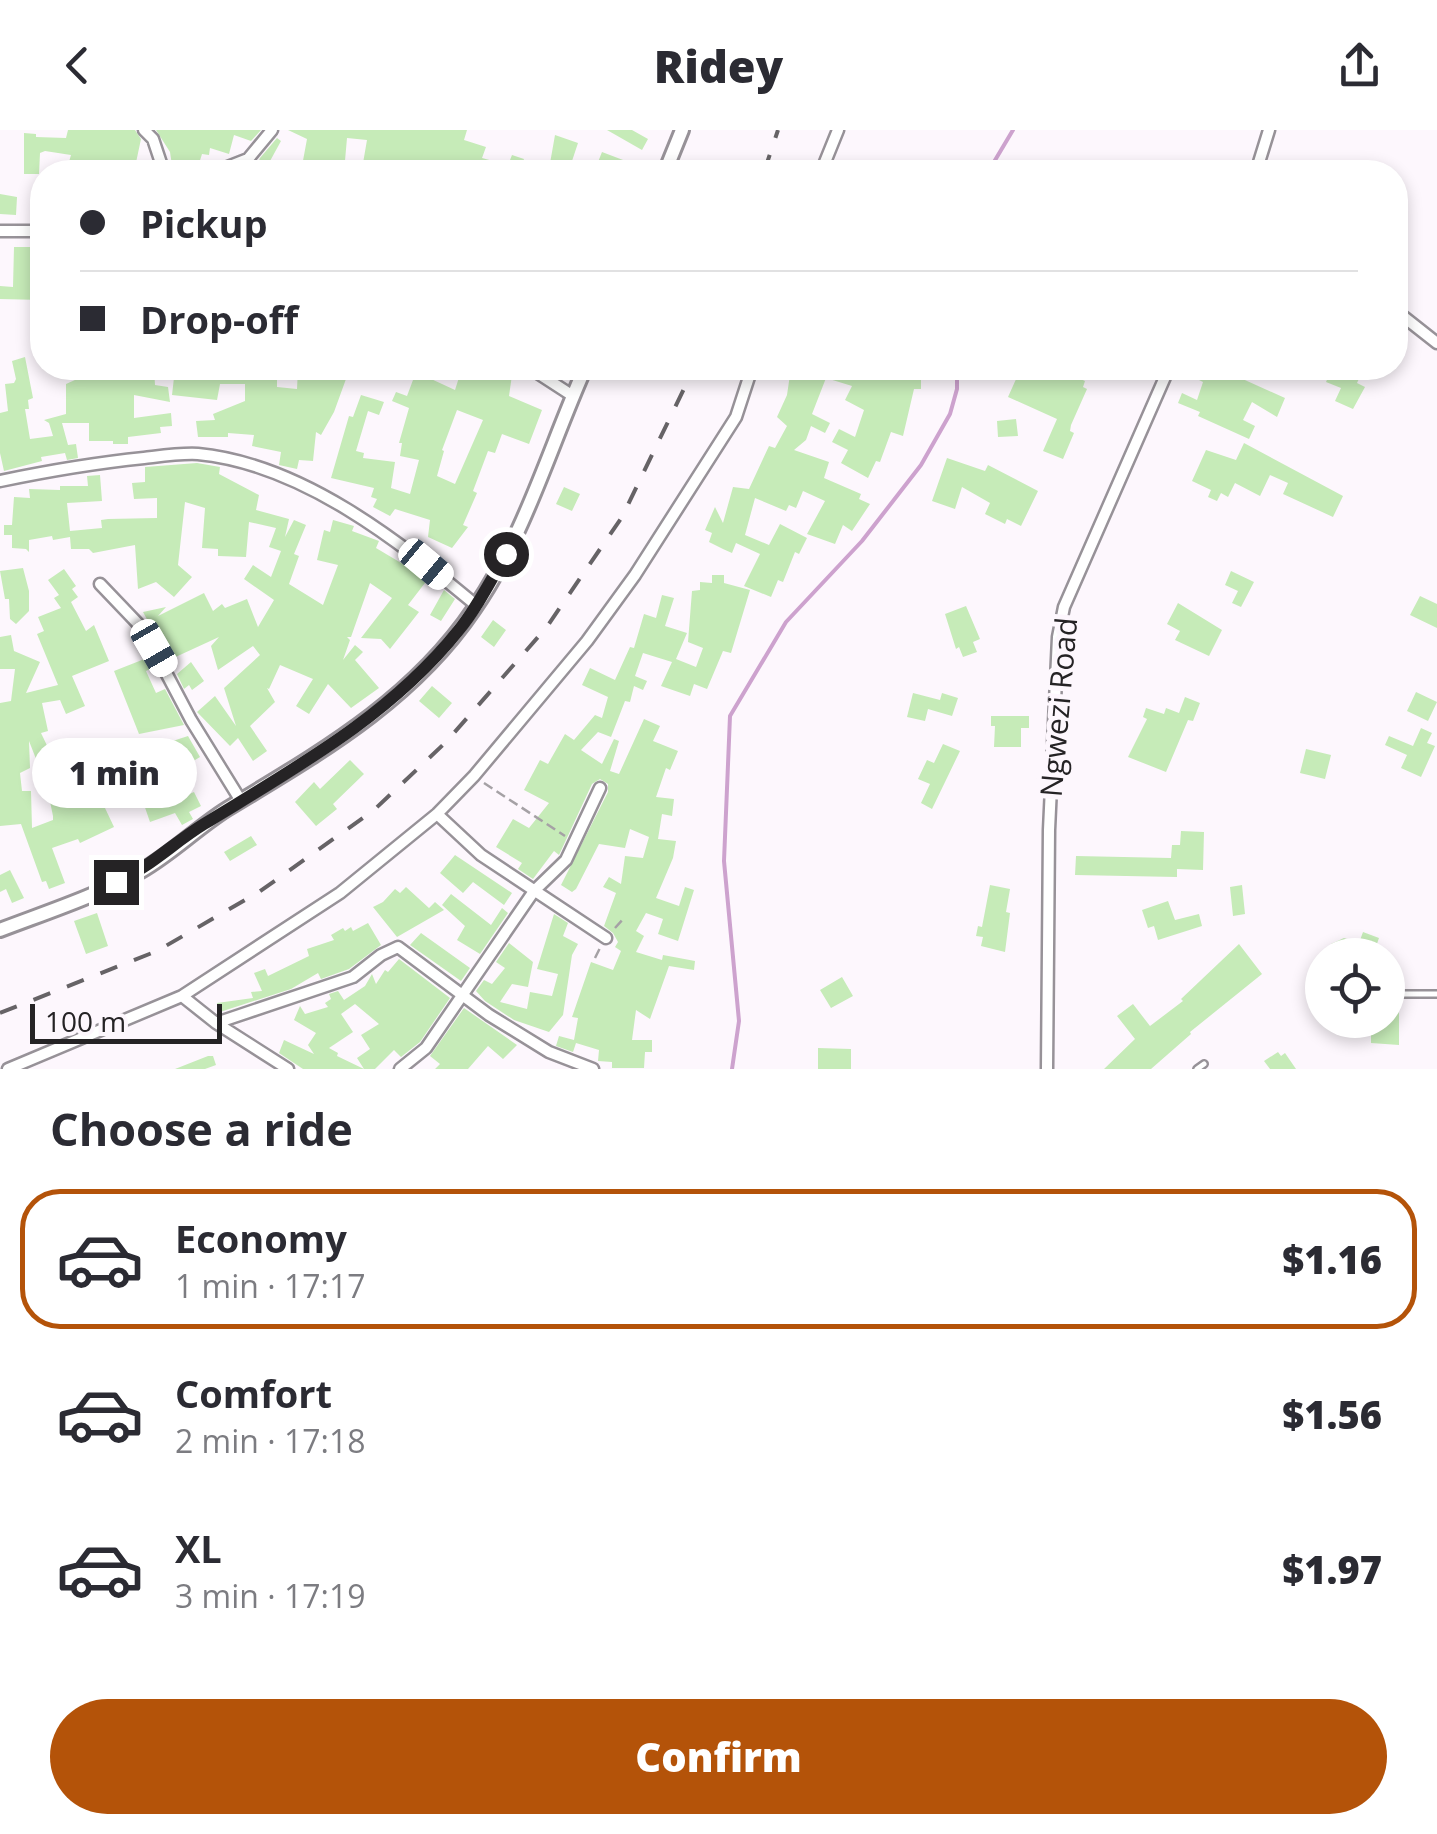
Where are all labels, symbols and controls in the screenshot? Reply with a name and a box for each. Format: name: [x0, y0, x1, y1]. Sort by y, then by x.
text: Ridey: [654, 35, 783, 96]
icon: back: [50, 38, 105, 93]
icon: share: [1332, 38, 1387, 93]
text: Pickup: [140, 197, 268, 249]
text: Drop-off: [140, 293, 298, 345]
route start: [484, 532, 529, 577]
car: [393, 533, 459, 595]
car: [126, 615, 182, 681]
street label: Ngwezi Road: [1030, 616, 1086, 798]
callout: 1 min: [34, 737, 198, 807]
text: 1 min: [69, 751, 160, 794]
route end: [94, 860, 139, 905]
map controls: [1305, 938, 1405, 1038]
button: locate: [1305, 938, 1405, 1038]
scale bar: [30, 999, 222, 1044]
text: 100 m: [45, 1002, 126, 1040]
text: Choose a ride: [50, 1098, 353, 1159]
text: Economy: [175, 1212, 347, 1264]
icon: car: [55, 1214, 145, 1304]
text: $1.16: [1282, 1233, 1382, 1285]
text: 1 min · 17:17: [175, 1264, 366, 1307]
text: Comfort: [175, 1367, 332, 1419]
icon: car: [55, 1369, 145, 1459]
text: $1.56: [1282, 1388, 1382, 1440]
text: 2 min · 17:18: [175, 1419, 366, 1462]
text: XL: [175, 1522, 222, 1574]
icon: car: [55, 1524, 145, 1614]
text: $1.97: [1282, 1543, 1382, 1595]
text: 3 min · 17:19: [175, 1574, 366, 1617]
button: Confirm: [50, 1699, 1387, 1814]

